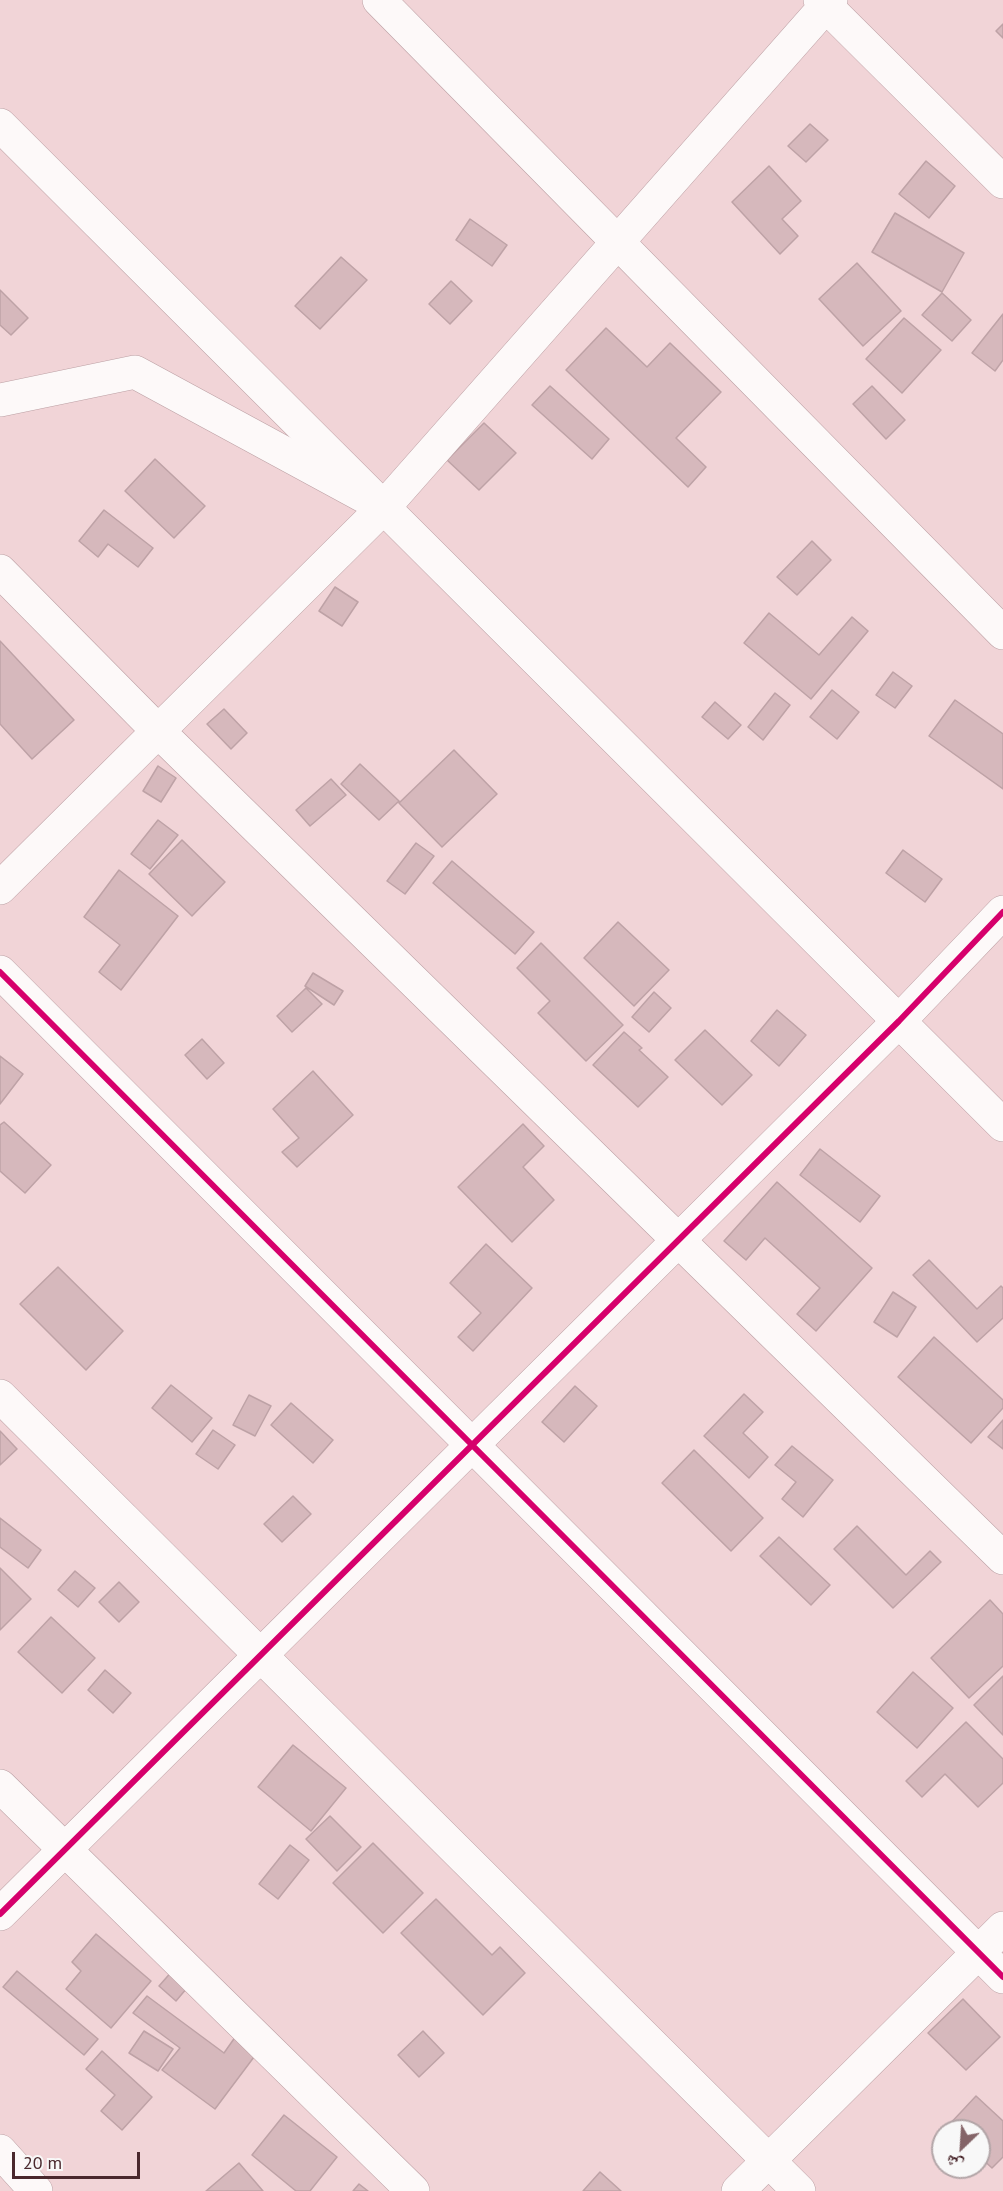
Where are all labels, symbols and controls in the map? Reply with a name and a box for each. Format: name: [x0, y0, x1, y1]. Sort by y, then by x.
north arrow: [931, 2119, 991, 2179]
scale bar: [15, 2140, 142, 2178]
text: 20 m: [23, 2151, 62, 2174]
text: ش: [942, 2151, 966, 2176]

